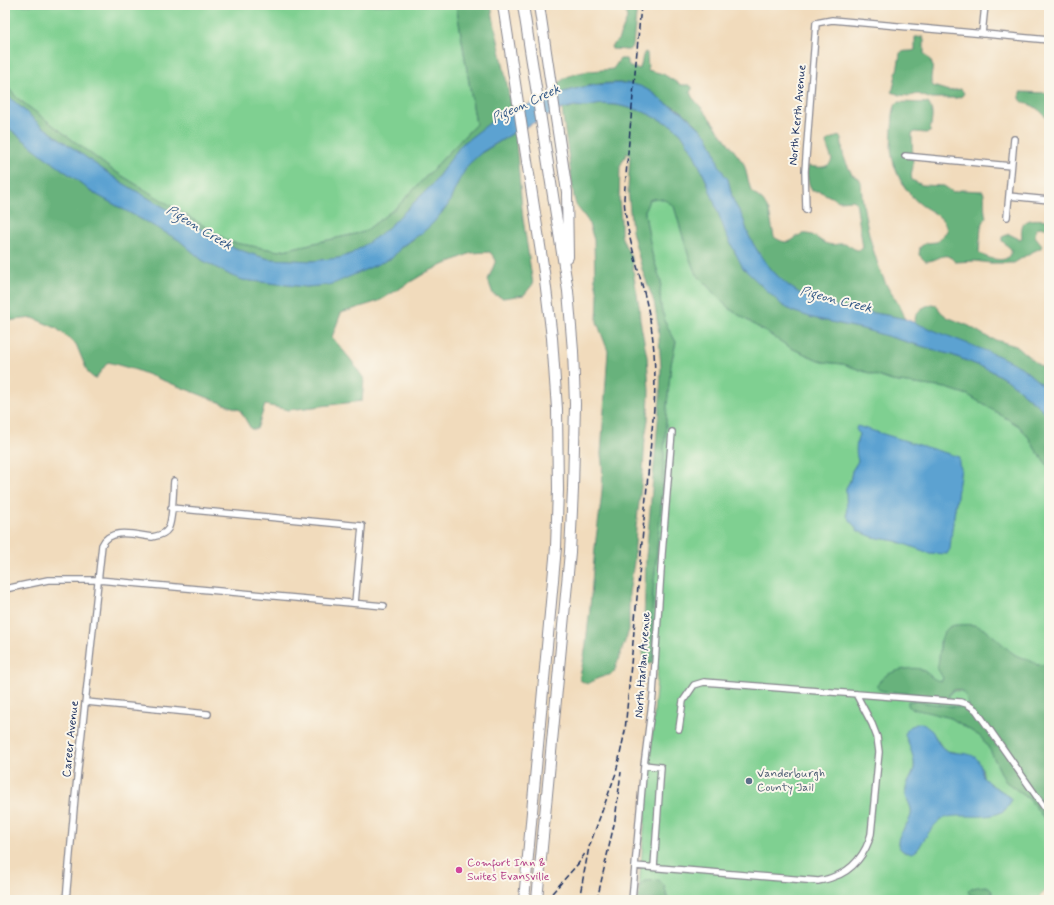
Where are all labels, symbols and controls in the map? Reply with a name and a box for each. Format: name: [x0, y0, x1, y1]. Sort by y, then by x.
street label: North Kerth Avenue: [786, 64, 810, 166]
water label: Pigeon Creek: [489, 81, 564, 129]
water label: Pigeon Creek: [162, 202, 235, 256]
water label: Pigeon Creek: [798, 283, 874, 319]
street label: North Harlan Avenue: [631, 611, 655, 719]
street label: Career Avenue: [59, 700, 83, 778]
place label: Vanderburgh County Jail: [757, 766, 825, 796]
marker: Vanderburgh County Jail: [744, 776, 754, 786]
place label: Comfort Inn & Suites Evansville: [467, 855, 550, 885]
marker: Comfort Inn & Suites Evansville: [454, 865, 464, 875]

